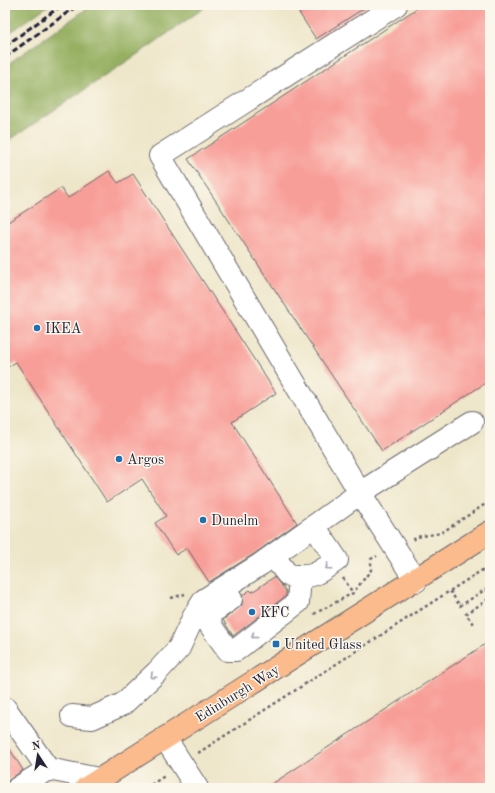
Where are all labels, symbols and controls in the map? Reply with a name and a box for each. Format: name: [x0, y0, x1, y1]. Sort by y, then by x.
place label: IKEA: [45, 322, 82, 336]
marker: IKEA: [32, 323, 42, 333]
place label: Argos: [127, 453, 164, 467]
marker: Argos: [114, 454, 124, 464]
place label: Dunelm: [211, 514, 258, 528]
marker: Dunelm: [198, 515, 208, 525]
one-way arrow: [325, 562, 332, 569]
place label: KFC: [260, 606, 289, 620]
marker: KFC: [247, 607, 257, 617]
one-way arrow: [251, 632, 258, 639]
place label: United Glass: [284, 638, 362, 652]
marker: United Glass: [271, 639, 281, 649]
street label: Edinburgh Way: [193, 662, 282, 725]
one-way arrow: [150, 671, 157, 678]
north arrow: [18, 735, 58, 775]
text: N: [31, 740, 42, 753]

